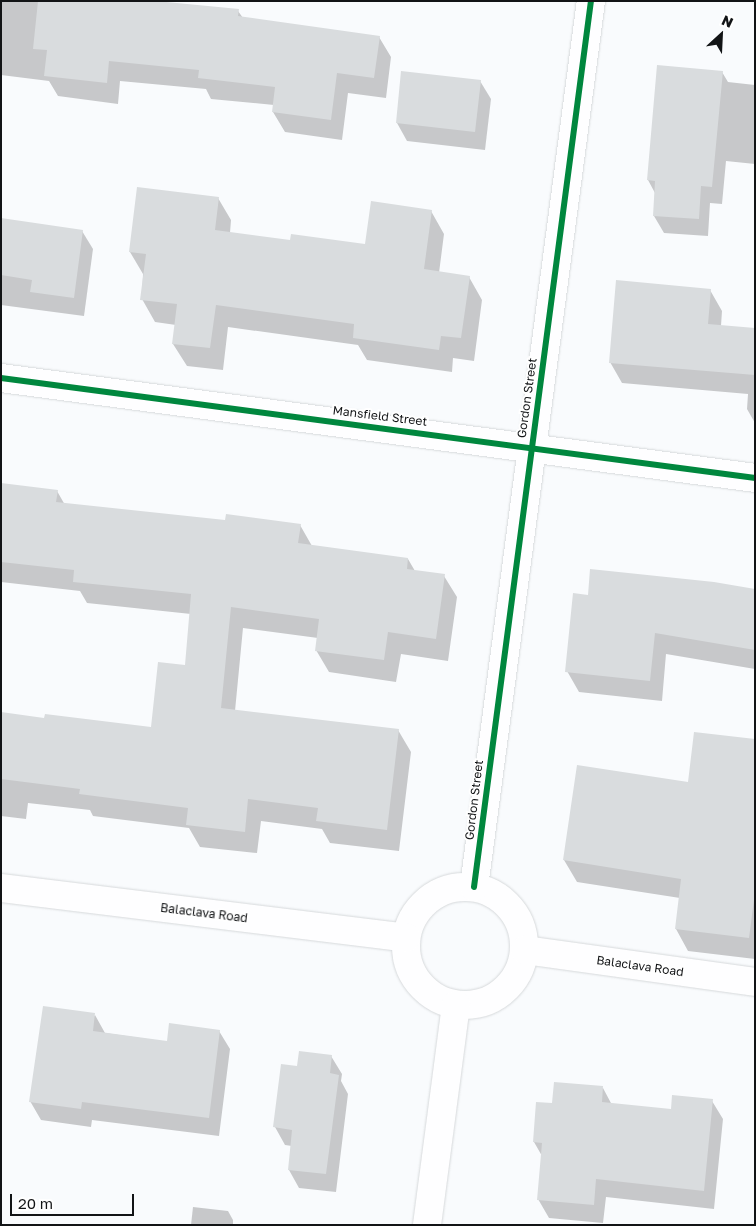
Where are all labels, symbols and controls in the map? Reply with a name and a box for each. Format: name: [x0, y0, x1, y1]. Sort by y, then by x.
north arrow: [696, 10, 746, 60]
text: N: [719, 11, 736, 31]
street label: Gordon Street: [514, 357, 540, 439]
street label: Mansfield Street: [332, 403, 428, 429]
street label: Gordon Street: [462, 759, 486, 841]
street label: Balaclava Road: [160, 900, 248, 926]
street label: Balaclava Road: [595, 953, 685, 979]
scale bar: [12, 1184, 136, 1216]
text: 20 m: [18, 1194, 53, 1212]

